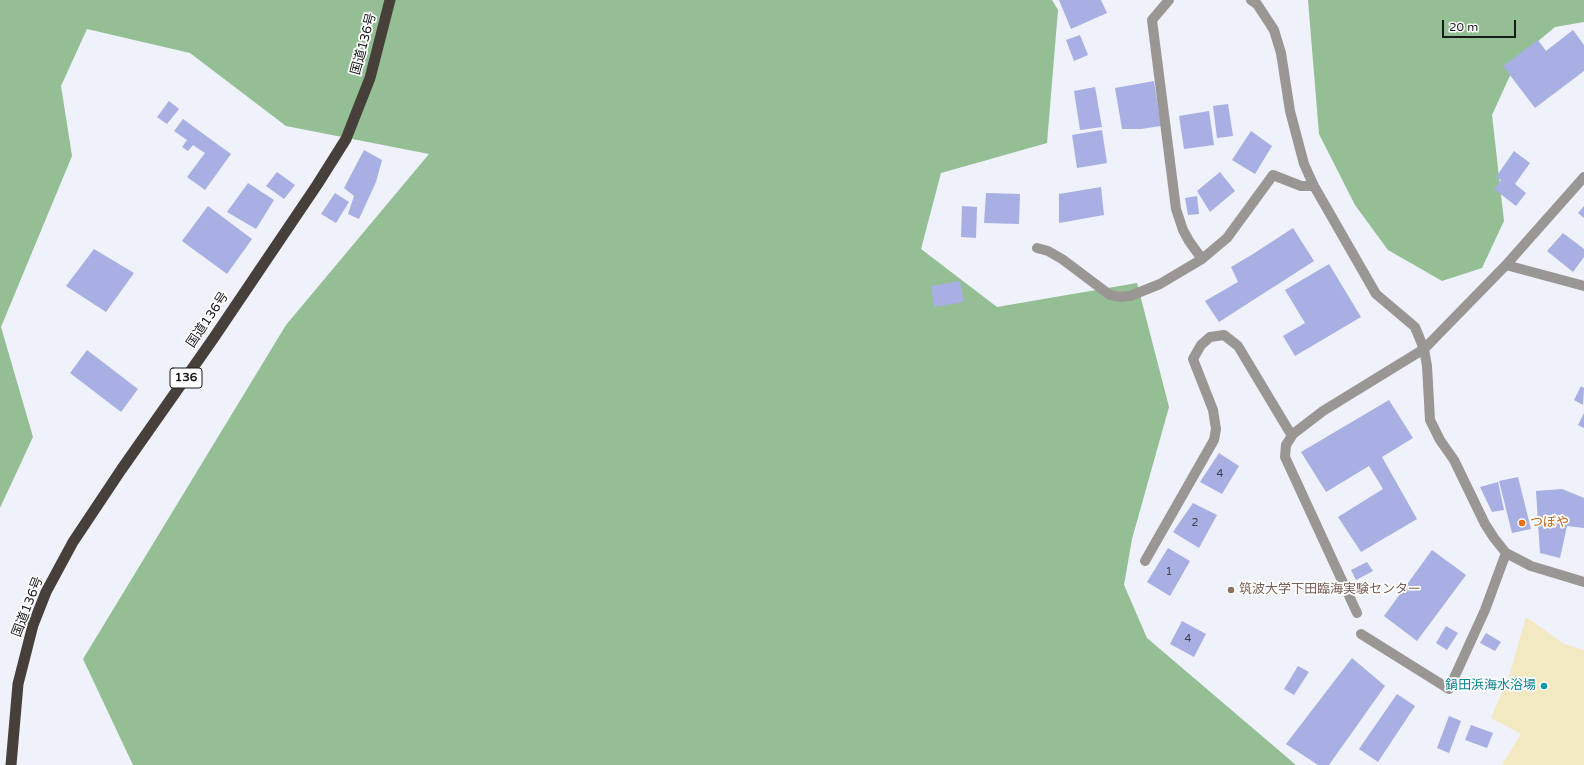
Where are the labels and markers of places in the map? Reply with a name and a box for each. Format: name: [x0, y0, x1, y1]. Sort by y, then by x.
place label: つぼや: [1530, 515, 1569, 531]
marker: つぼや: [1517, 518, 1527, 528]
place label: 筑波大学下田臨海実験センター: [1239, 582, 1421, 598]
marker: 筑波大学下田臨海実験センター: [1226, 585, 1236, 595]
place label: 鍋田浜海水浴場: [1445, 678, 1536, 694]
marker: 鍋田浜海水浴場: [1539, 681, 1549, 691]

